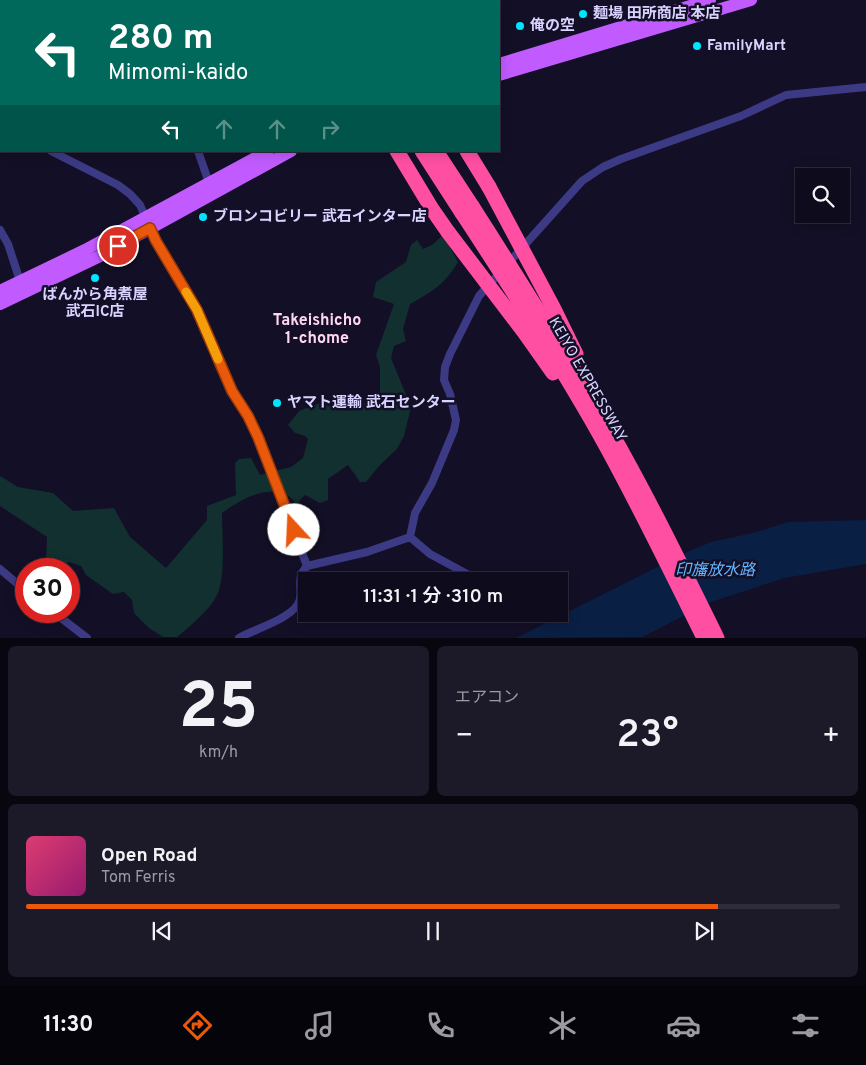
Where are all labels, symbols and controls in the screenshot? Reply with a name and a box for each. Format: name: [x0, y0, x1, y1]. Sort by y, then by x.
place label: 麺場 田所商店 本店: [593, 5, 721, 24]
marker: 麺場 田所商店 本店: [577, 8, 589, 20]
text: 280 m: [108, 17, 213, 61]
place label: 俺の空: [530, 17, 575, 36]
icon: left: [25, 20, 90, 85]
marker: 俺の空: [514, 20, 526, 32]
place label: FamilyMart: [707, 37, 786, 56]
marker: FamilyMart: [691, 40, 703, 52]
text: Mimomi-kaido: [108, 60, 248, 87]
icon: left: [157, 115, 185, 143]
icon: ahead: [210, 115, 238, 143]
icon: ahead: [263, 115, 291, 143]
icon: right: [316, 115, 344, 143]
map controls: [795, 168, 850, 223]
button: search: [795, 168, 850, 223]
place label: ブロンコビリー 武石インター店: [213, 207, 427, 227]
marker: ブロンコビリー 武石インター店: [197, 211, 209, 223]
pin: [97, 225, 139, 267]
icon: arrive: [104, 232, 132, 260]
marker: ばんから角煮屋 武石IC店: [89, 272, 101, 284]
place label: ばんから角煮屋 武石IC店: [42, 286, 148, 322]
district label: Takeishicho 1-chome: [273, 311, 361, 349]
street label: KEIYO EXPRESSWAY: [544, 314, 631, 446]
place label: ヤマト運輸 武石センター: [287, 393, 456, 413]
marker: ヤマト運輸 武石センター: [271, 397, 283, 409]
position arrow: [267, 503, 319, 555]
speed limit sign: 30: [15, 558, 80, 623]
water label: 印旛放水路: [675, 561, 757, 581]
text: 11:31 · 1 分 · 310 m: [363, 585, 503, 609]
text: 25: [179, 669, 258, 751]
text: エアコン: [455, 688, 519, 708]
text: 23°: [617, 712, 678, 761]
text: −: [455, 719, 473, 755]
text: +: [822, 719, 840, 755]
text: km/h: [199, 743, 238, 763]
text: Open Road: [101, 844, 197, 868]
text: Tom Ferris: [101, 868, 175, 888]
icon: previous: [148, 917, 176, 945]
icon: pause: [419, 917, 447, 945]
icon: next: [690, 917, 718, 945]
icon: directions: [180, 1008, 215, 1043]
icon: music: [302, 1008, 337, 1043]
icon: phone: [423, 1008, 458, 1043]
icon: climate: [545, 1008, 580, 1043]
icon: car: [666, 1008, 701, 1043]
icon: filters: [788, 1008, 823, 1043]
text: 11:30: [43, 1012, 94, 1039]

